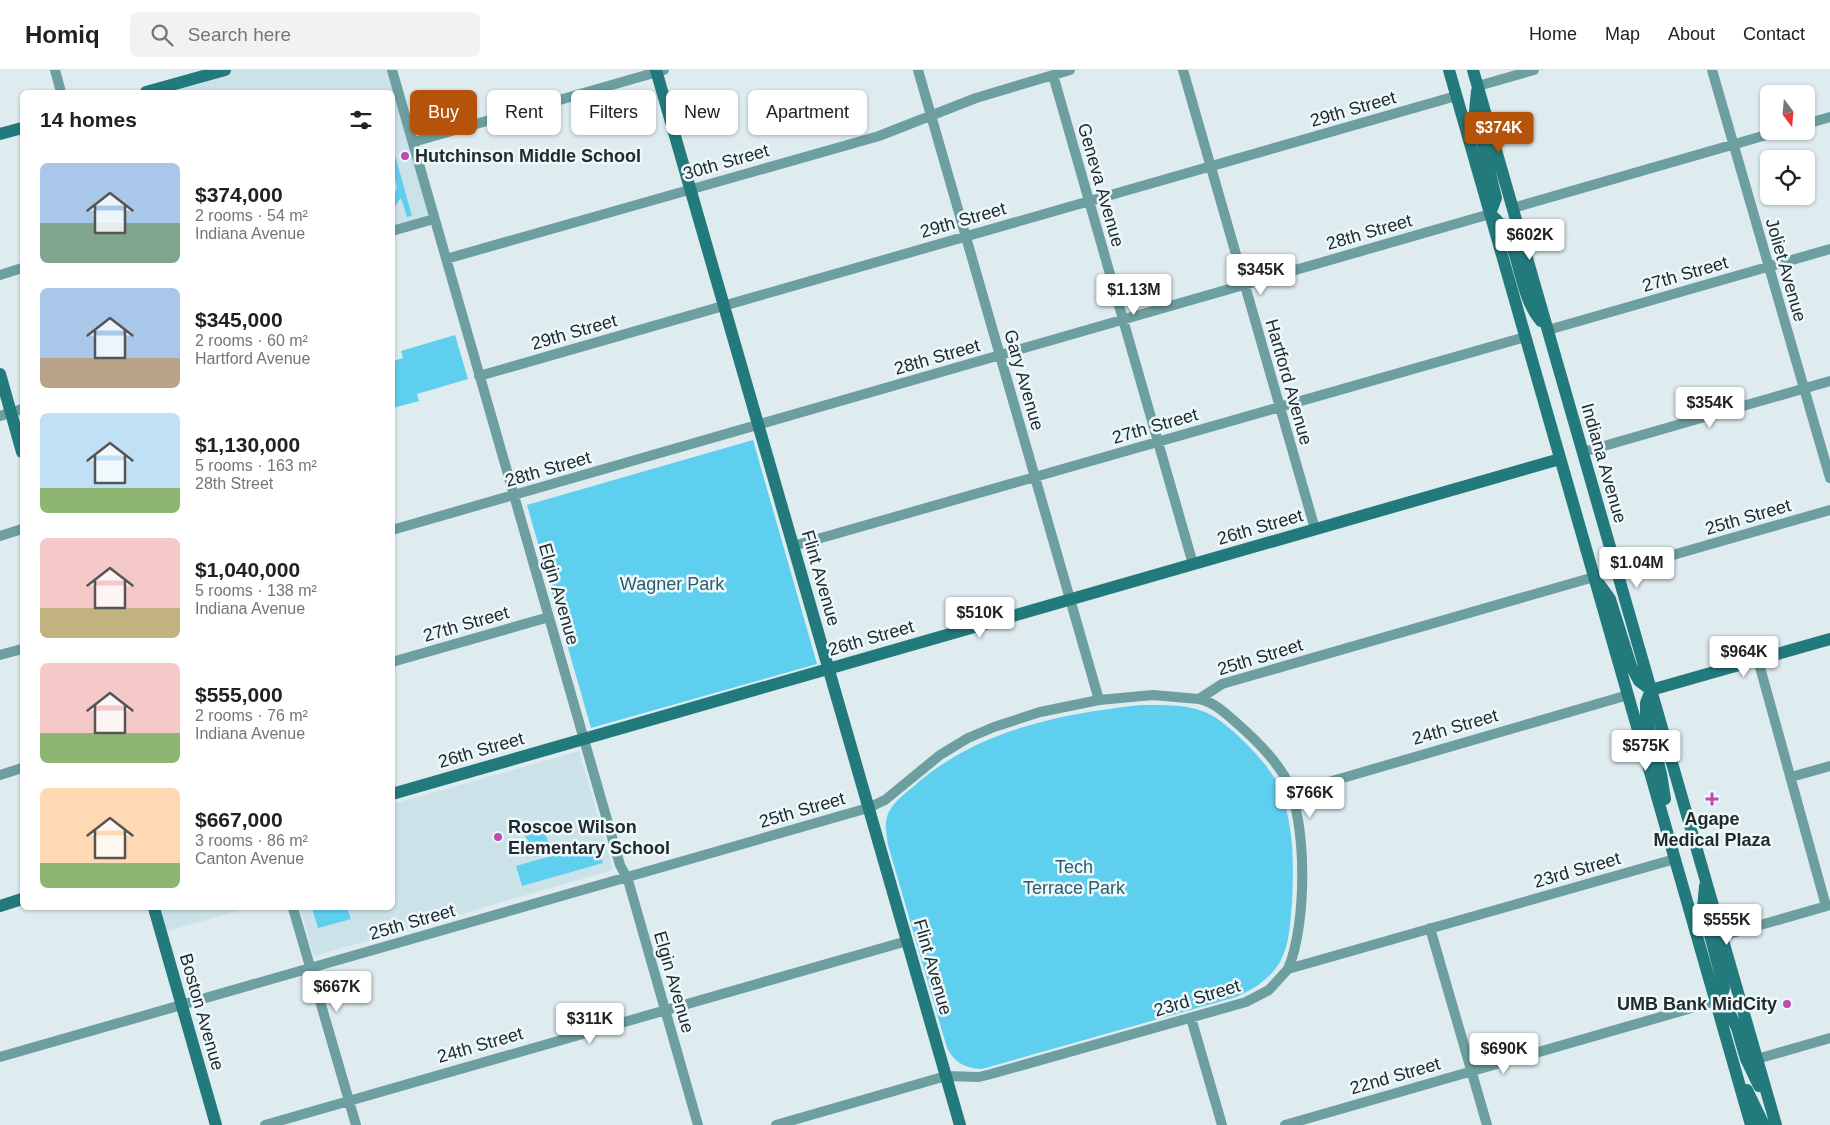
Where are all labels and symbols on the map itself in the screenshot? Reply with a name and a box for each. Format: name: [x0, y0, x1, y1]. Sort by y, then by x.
north arrow: [1760, 85, 1815, 140]
street label: 29th Street: [1308, 87, 1398, 131]
pin: $374K: [1464, 112, 1534, 154]
street label: Geneva Avenue: [1074, 121, 1128, 249]
street label: 30th Street: [681, 140, 771, 184]
place label: Hutchinson Middle School: [415, 146, 641, 166]
marker: Hutchinson Middle School: [399, 150, 411, 162]
street label: 29th Street: [918, 198, 1008, 242]
street label: 28th Street: [1324, 210, 1414, 254]
street label: Joliet Avenue: [1762, 216, 1810, 324]
pin: $602K: [1495, 218, 1565, 261]
street label: 27th Street: [1640, 252, 1730, 296]
pin: $345K: [1226, 254, 1296, 296]
pin: $1.13M: [1093, 274, 1175, 316]
street label: 29th Street: [529, 310, 619, 354]
street label: Hartford Avenue: [1262, 317, 1316, 447]
street label: Gary Avenue: [1000, 327, 1048, 433]
street label: 28th Street: [892, 335, 982, 379]
pin: $354K: [1675, 386, 1745, 429]
street label: Indiana Avenue: [1577, 401, 1631, 525]
street label: 27th Street: [1110, 404, 1200, 448]
street label: 28th Street: [503, 447, 593, 491]
street label: 25th Street: [1703, 495, 1793, 539]
street label: 26th Street: [1215, 505, 1305, 549]
street label: Flint Avenue: [798, 528, 844, 628]
street label: Elgin Avenue: [535, 541, 583, 647]
pin: $1.04M: [1596, 546, 1678, 589]
park label: Wagner Park: [620, 574, 725, 594]
pin: $510K: [945, 596, 1015, 639]
street label: 27th Street: [421, 602, 511, 646]
street label: 26th Street: [826, 616, 916, 660]
street label: 25th Street: [1215, 635, 1305, 679]
pin: $964K: [1709, 636, 1779, 678]
street label: 24th Street: [1410, 705, 1500, 749]
street label: 26th Street: [436, 728, 526, 772]
pin: $575K: [1611, 730, 1681, 772]
pin: $766K: [1275, 776, 1345, 819]
street label: 25th Street: [757, 788, 847, 832]
marker: Agape Medical Plaza: [1705, 792, 1719, 806]
place label: Agape Medical Plaza: [1653, 809, 1772, 850]
place label: Roscoe Wilson Elementary School: [508, 817, 670, 858]
marker: Roscoe Wilson Elementary School: [492, 831, 504, 843]
street label: 23rd Street: [1531, 848, 1623, 892]
park label: Tech Terrace Park: [1023, 857, 1126, 898]
street label: 25th Street: [367, 900, 457, 944]
pin: $555K: [1692, 904, 1762, 946]
street label: Flint Avenue: [910, 917, 956, 1017]
street label: Elgin Avenue: [650, 929, 698, 1035]
street label: Boston Avenue: [176, 951, 228, 1073]
pin: $667K: [302, 970, 372, 1013]
street label: 23rd Street: [1151, 975, 1243, 1021]
place label: UMB Bank MidCity: [1617, 994, 1777, 1014]
marker: UMB Bank MidCity: [1781, 998, 1793, 1010]
pin: $311K: [555, 1002, 625, 1045]
street label: 24th Street: [435, 1023, 525, 1067]
pin: $690K: [1469, 1032, 1539, 1075]
street label: 22nd Street: [1348, 1054, 1442, 1098]

